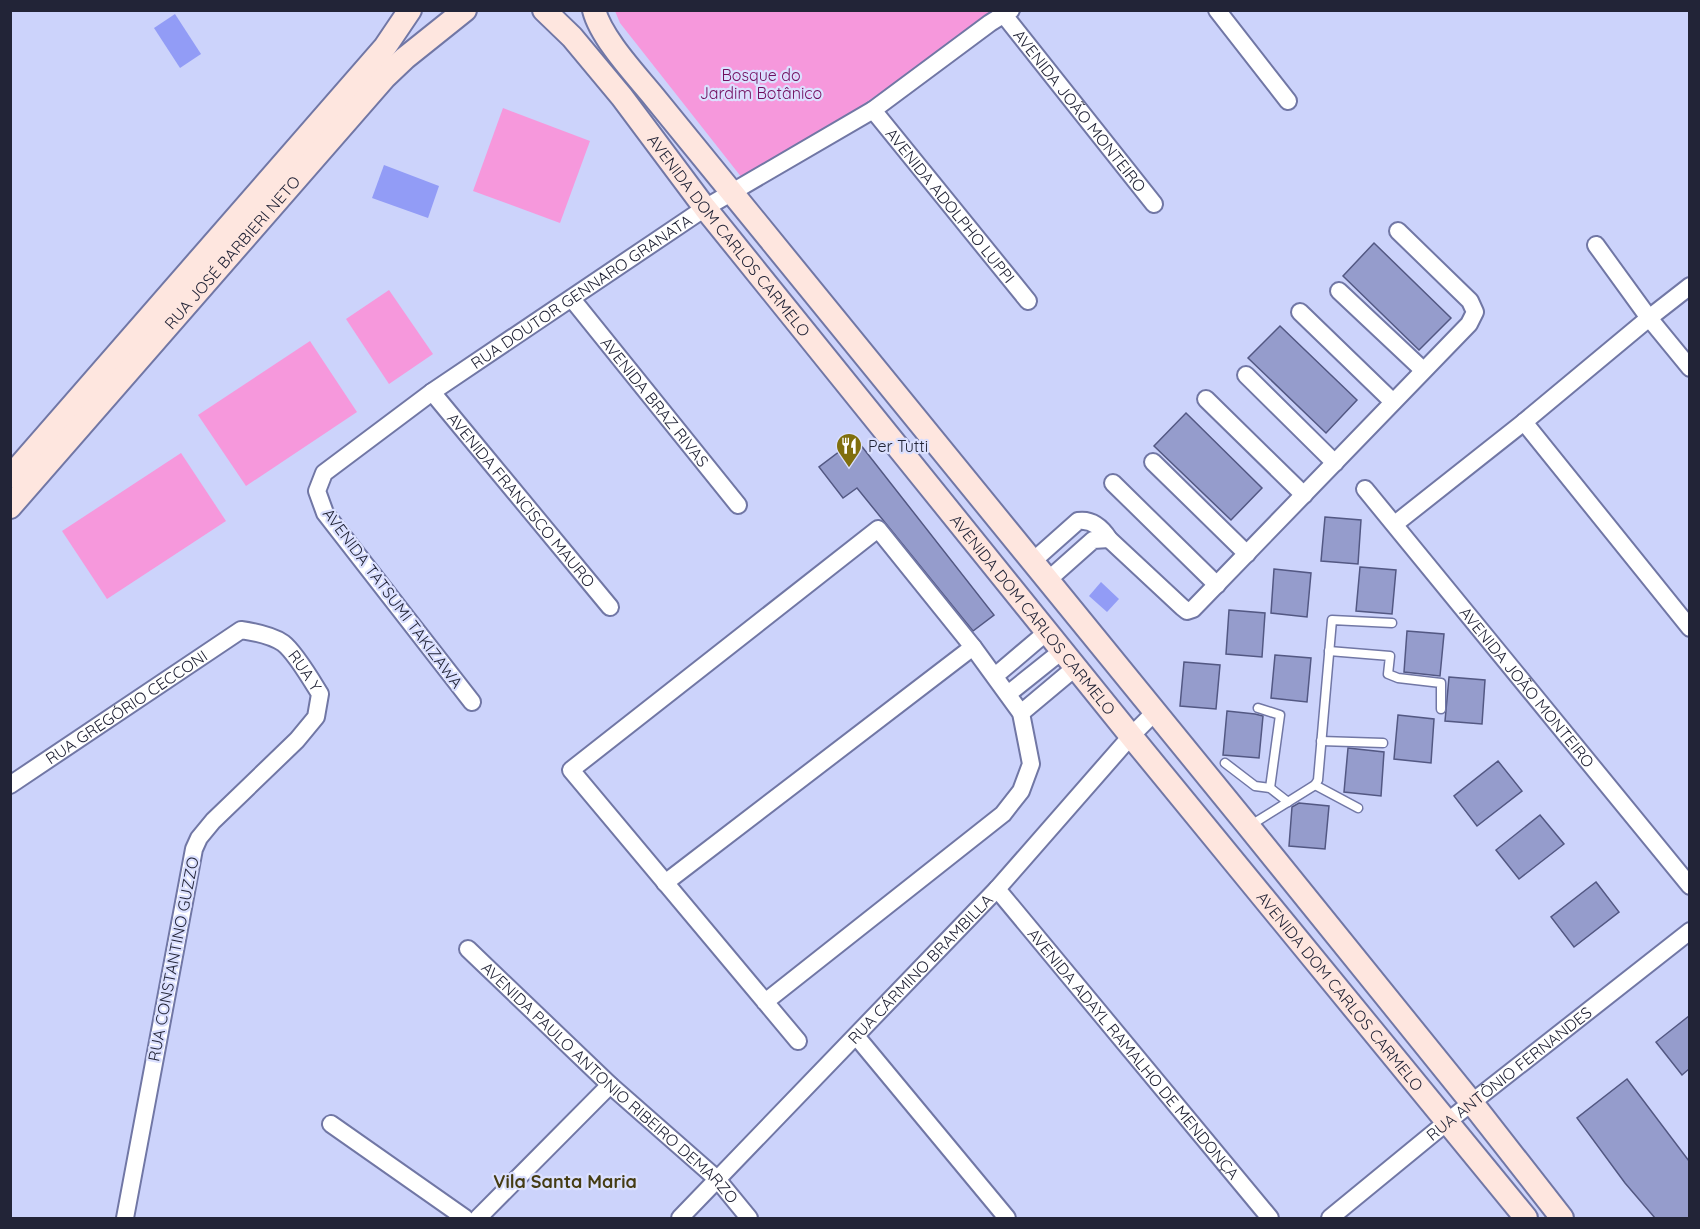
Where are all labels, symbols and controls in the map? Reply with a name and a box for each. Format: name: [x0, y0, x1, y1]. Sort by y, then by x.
street label: AVENIDA JOÃO MONTEIRO: [1009, 25, 1150, 196]
park label: Bosque do Jardim Botânico: [700, 65, 822, 103]
street label: AVENIDA ADOLPHO LUPPI: [882, 124, 1019, 287]
street label: AVENIDA DOM CARLOS CARMELO: [643, 130, 815, 341]
street label: RUA JOSÉ BARBIERI NETO: [160, 171, 304, 333]
street label: RUA DOUTOR GENNARO GRANATA: [467, 210, 695, 373]
street label: AVENIDA BRAZ RIVAS: [597, 333, 713, 471]
street label: AVENIDA FRANCISCO MAURO: [443, 409, 599, 591]
restaurant icon: Per Tutti: [834, 431, 864, 469]
place label: Per Tutti: [868, 436, 928, 456]
street label: AVENIDA TATSUMI TAKIZAWA: [319, 504, 467, 692]
street label: AVENIDA DOM CARLOS CARMELO: [946, 510, 1120, 719]
street label: AVENIDA JOÃO MONTEIRO: [1456, 603, 1599, 771]
street label: RUA GREGÓRIO CECCONI: [41, 646, 211, 768]
street label: RUA Y: [284, 646, 326, 695]
street label: RUA CONSTANTINO GUZZO: [143, 855, 203, 1063]
street label: AVENIDA DOM CARLOS CARMELO: [1253, 887, 1428, 1095]
street label: RUA CÁRMINO BRAMBILLA: [843, 890, 997, 1048]
street label: AVENIDA ADAYL RAMALHO DE MENDONÇA: [1024, 924, 1244, 1183]
street label: AVENIDA PAULO ANTONIO RIBEIRO DEMARZO: [477, 957, 743, 1207]
street label: RUA ANTÔNIO FERNANDES: [1422, 1002, 1596, 1145]
district label: Vila Santa Maria: [493, 1170, 637, 1193]

